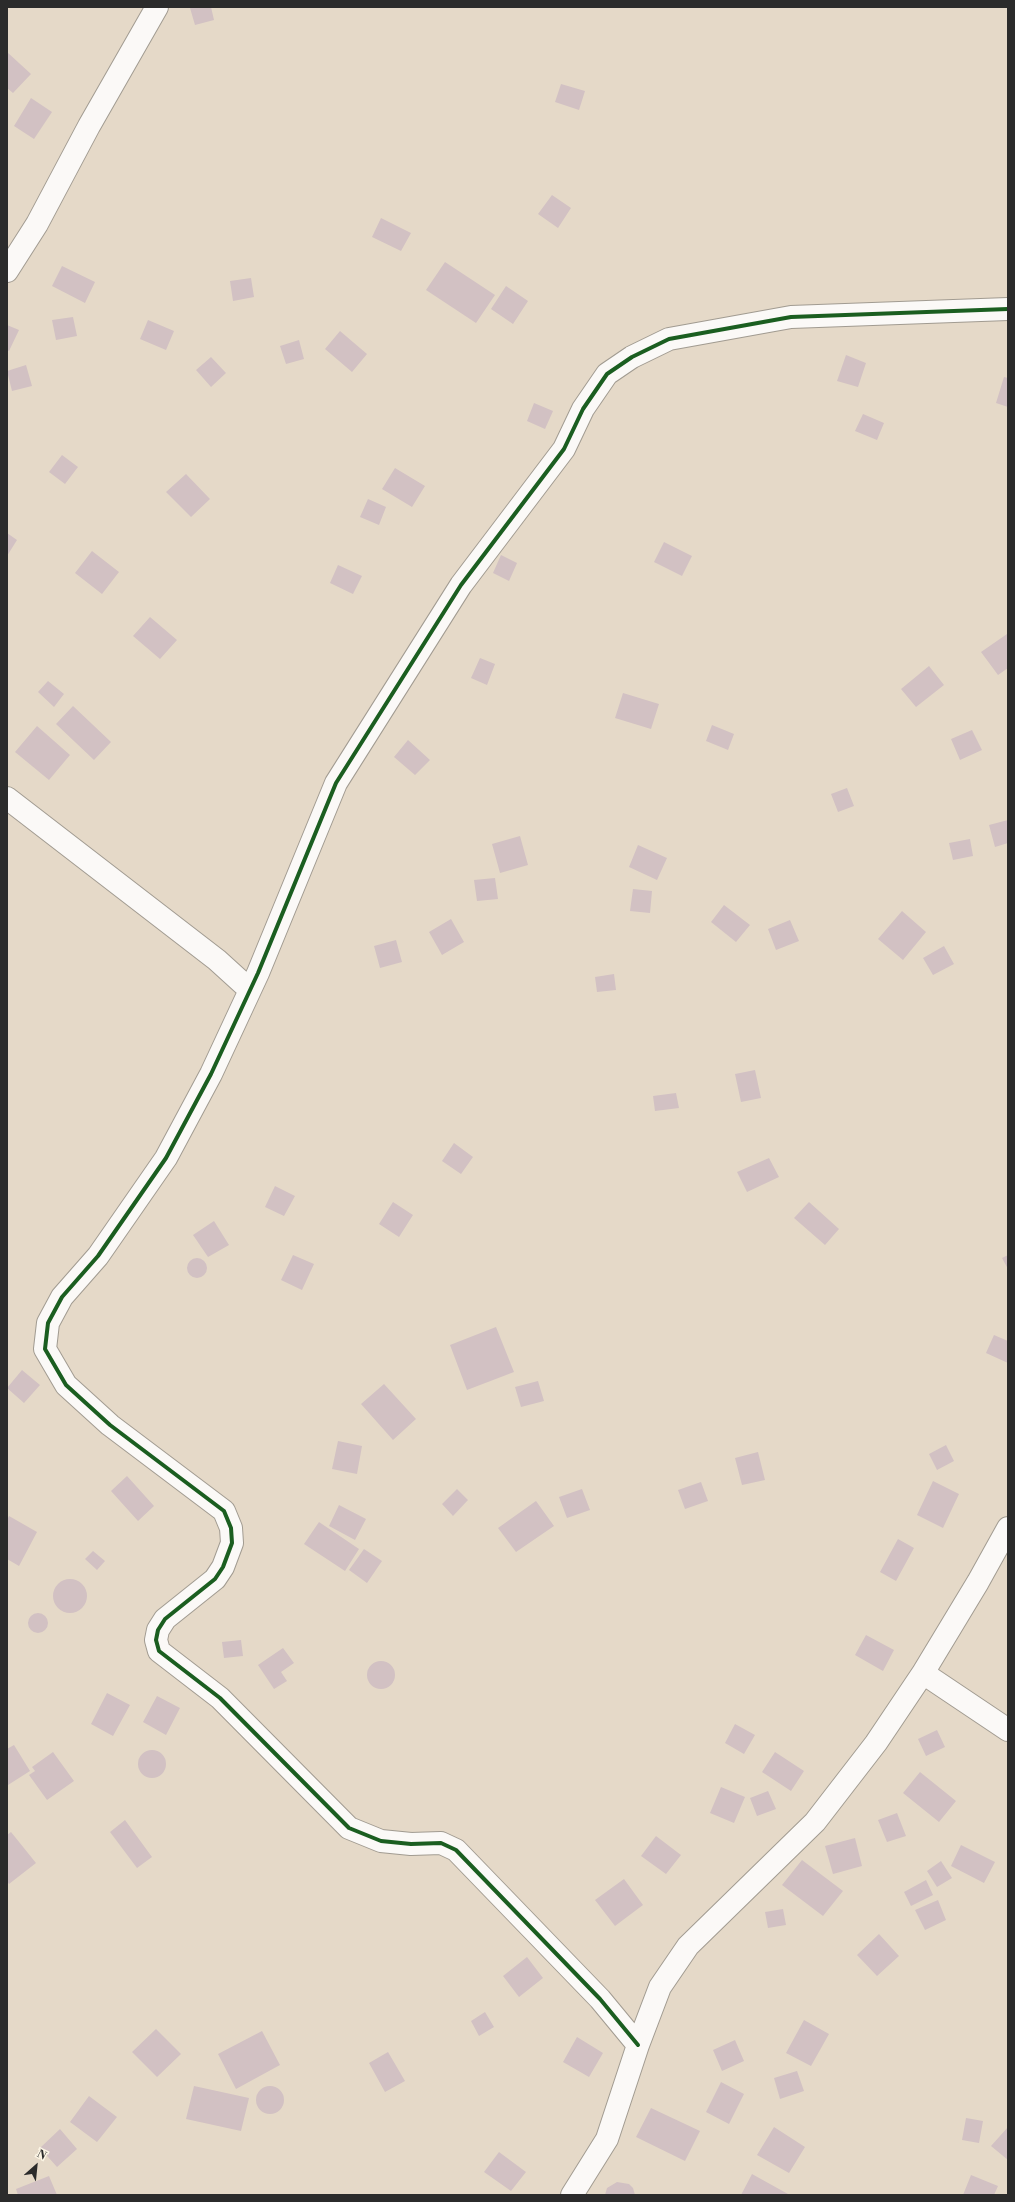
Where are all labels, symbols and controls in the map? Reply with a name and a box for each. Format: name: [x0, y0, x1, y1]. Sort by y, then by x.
north arrow: [16, 2146, 56, 2186]
text: N: [34, 2147, 48, 2164]

